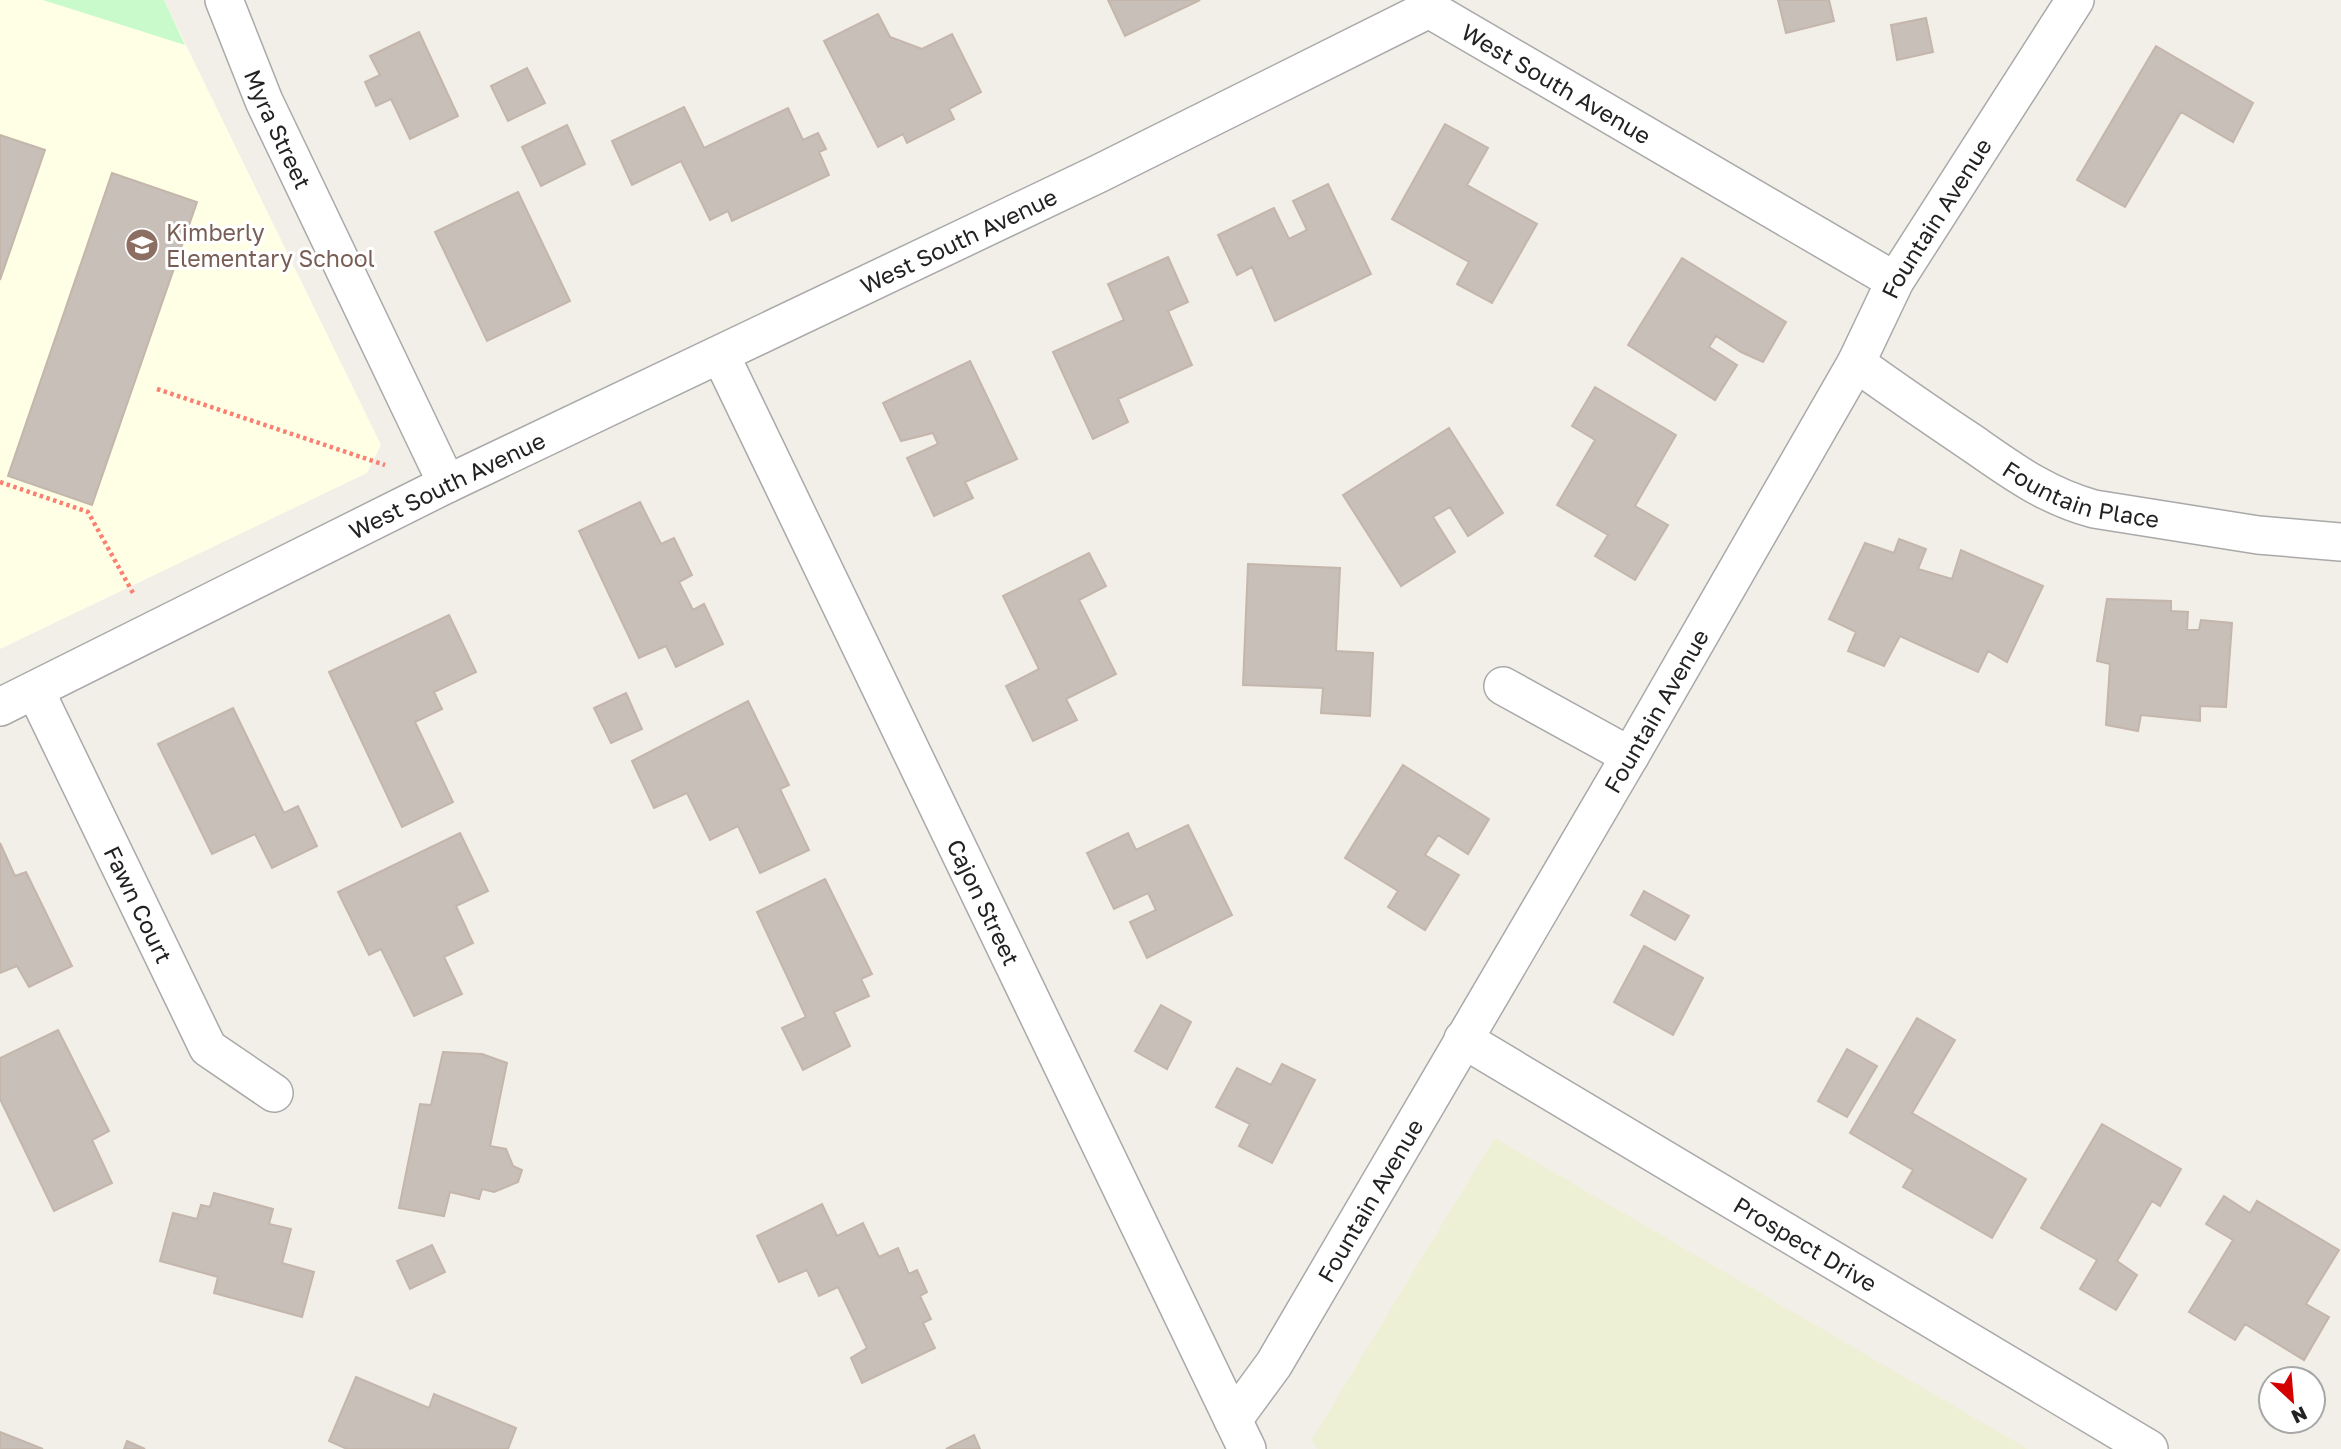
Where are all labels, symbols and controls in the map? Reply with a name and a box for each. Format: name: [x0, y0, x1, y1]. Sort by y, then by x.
street label: West South Avenue: [1457, 17, 1656, 150]
street label: Myra Street: [239, 65, 318, 193]
street label: Fountain Avenue: [1875, 133, 1997, 303]
street label: West South Avenue: [856, 182, 1061, 299]
place label: Kimberly Elementary School: [166, 218, 375, 272]
school or university icon: Kimberly Elementary School: [123, 226, 161, 264]
street label: West South Avenue: [344, 425, 549, 545]
street label: Fountain Place: [1998, 455, 2161, 533]
street label: Fountain Avenue: [1598, 624, 1714, 798]
street label: Cajon Street: [942, 834, 1026, 970]
street label: Fawn Court: [98, 841, 179, 967]
street label: Fountain Avenue: [1311, 1114, 1429, 1287]
street label: Prospect Drive: [1729, 1190, 1882, 1297]
north arrow: [2257, 1365, 2327, 1435]
text: N: [2288, 1402, 2311, 1429]

